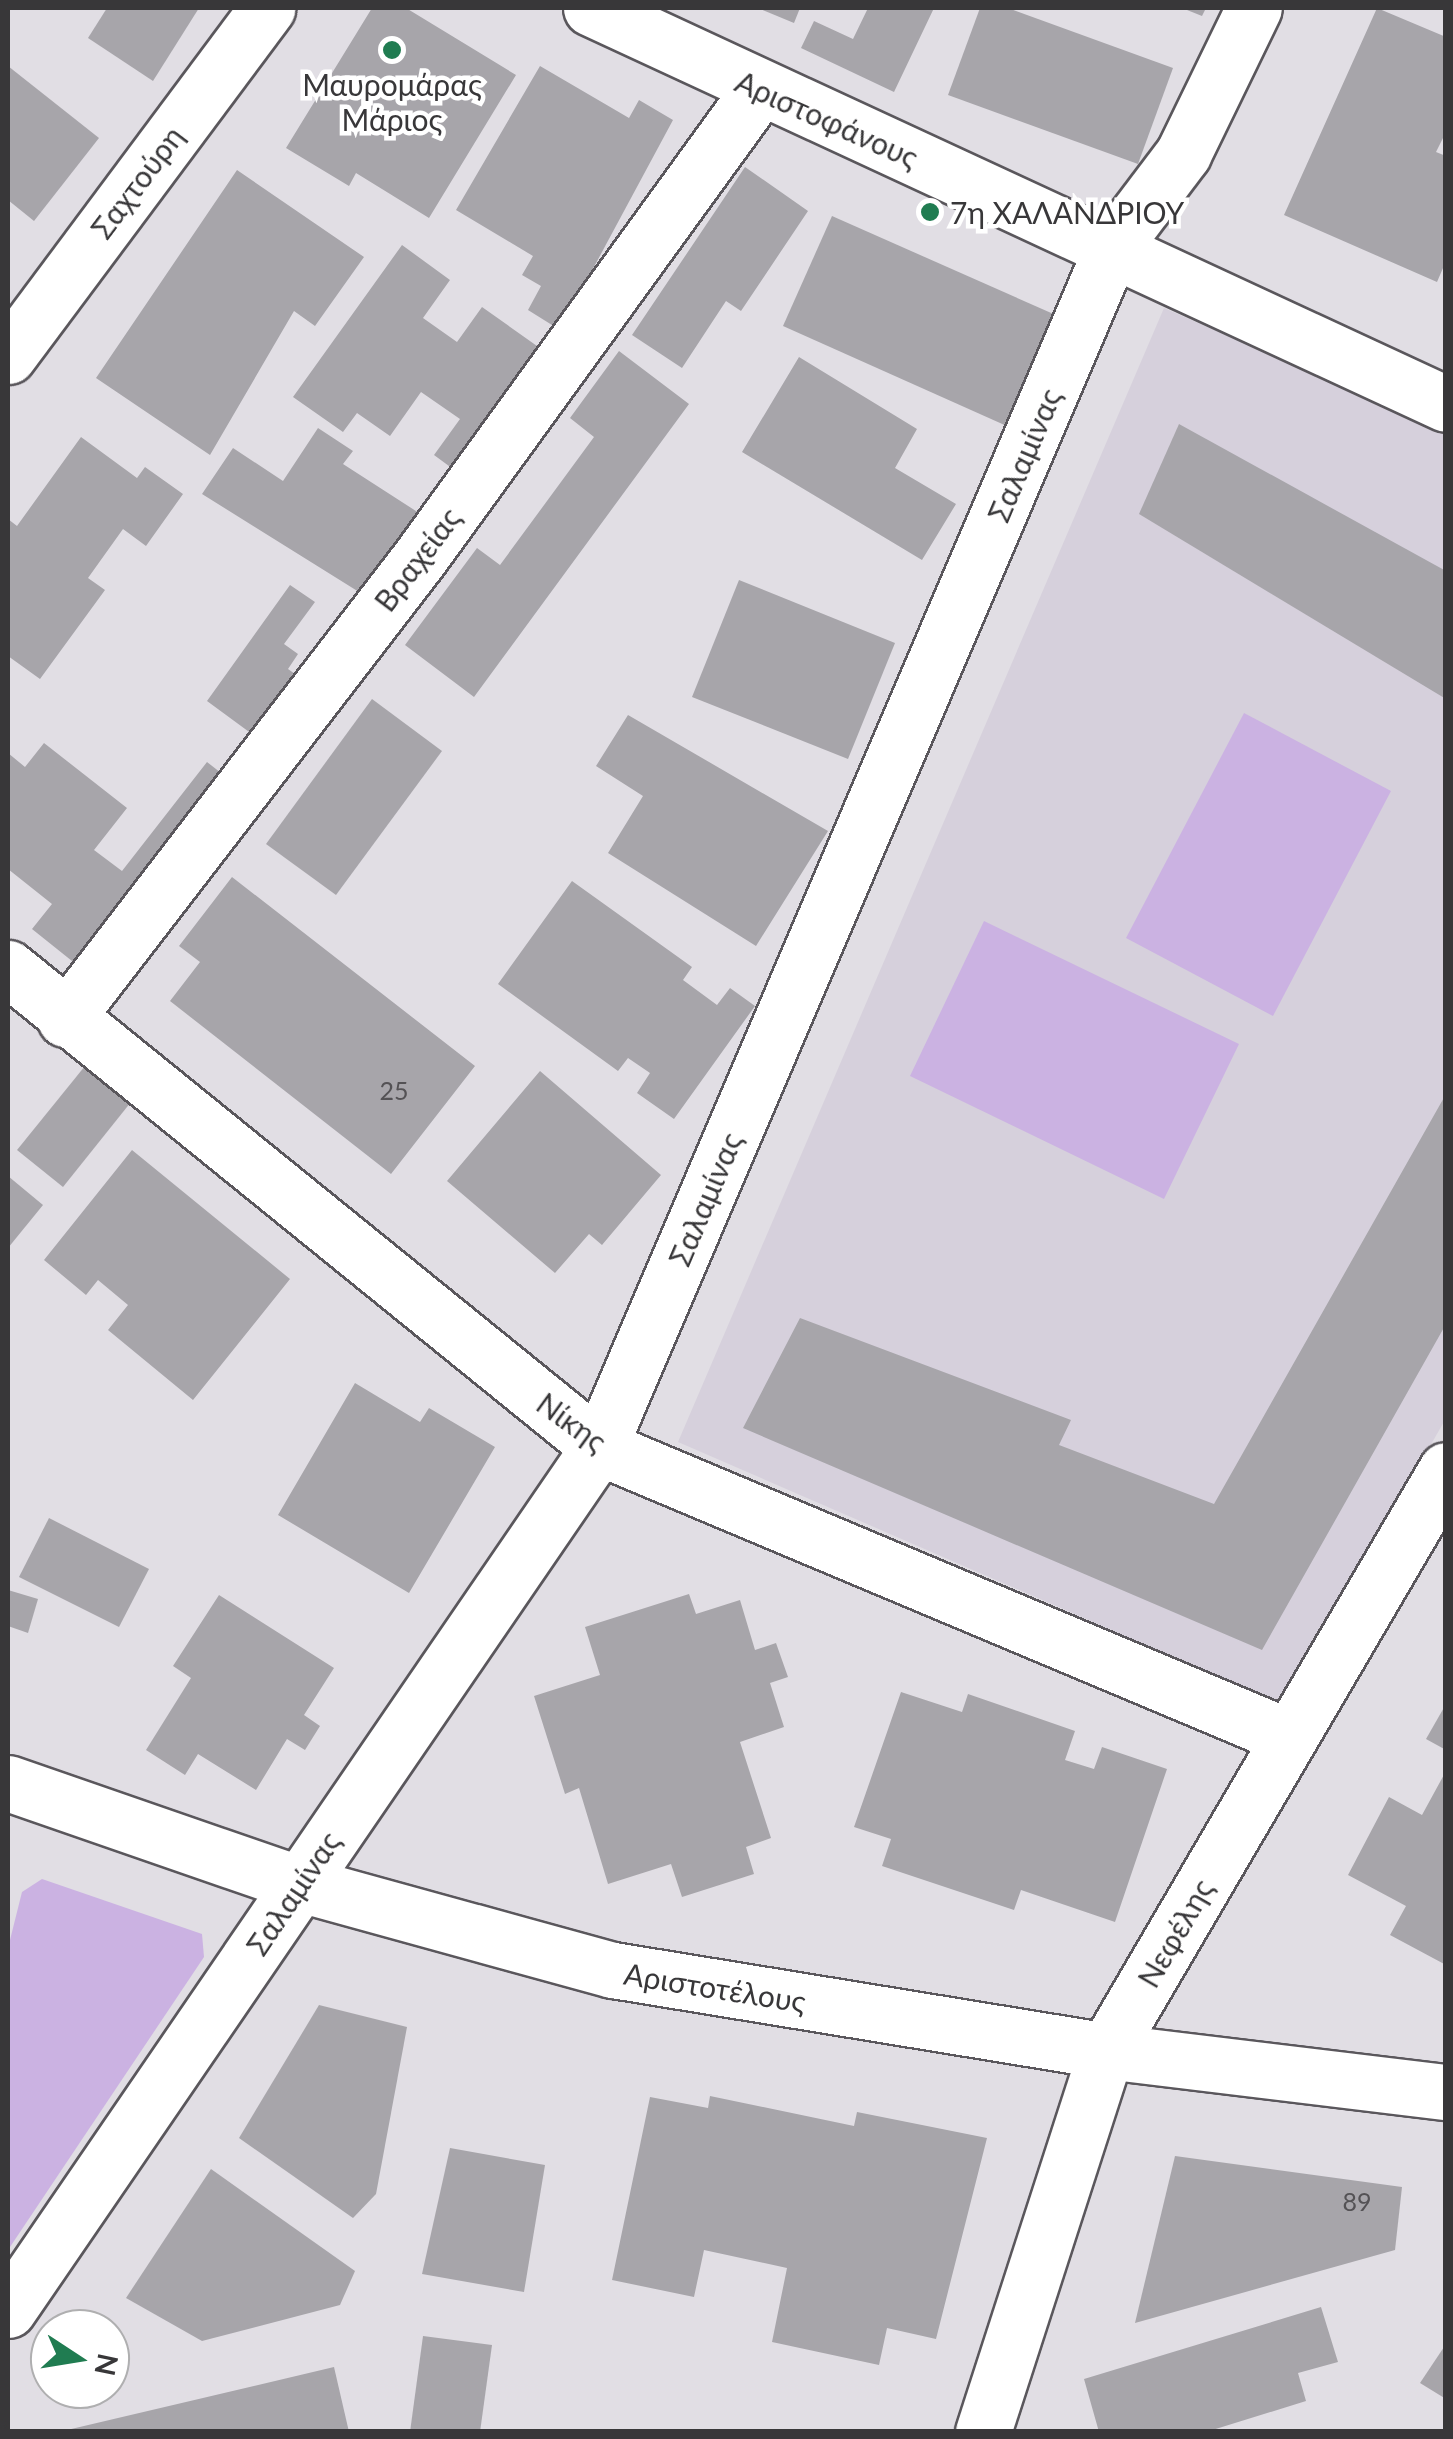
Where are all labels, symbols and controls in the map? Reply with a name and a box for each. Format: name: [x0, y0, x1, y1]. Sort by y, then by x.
marker: Μαυρομάρας Μάριος: [381, 39, 403, 61]
street label: Αριστοφάνους: [730, 63, 924, 175]
place label: Μαυρομάρας Μάριος: [302, 66, 482, 136]
street label: Σαχτούρη: [83, 119, 191, 245]
place label: 7η ΧΑΛΑΝΔΡΙΟΥ: [950, 194, 1184, 230]
marker: 7η ΧΑΛΑΝΔΡΙΟΥ: [919, 201, 941, 223]
street label: Σαλαμίνας: [980, 383, 1068, 527]
street label: Βραχείας: [366, 500, 468, 618]
house number: 25: [380, 1075, 408, 1105]
street label: Σαλαμίνας: [661, 1127, 749, 1271]
street label: Νίκης: [530, 1385, 614, 1459]
street label: Σαλαμίνας: [239, 1824, 347, 1962]
street label: Νεφέλης: [1130, 1873, 1220, 1993]
street label: Αριστοτέλους: [622, 1955, 808, 2019]
house number: 89: [1343, 2186, 1371, 2216]
north arrow: [30, 2309, 130, 2409]
text: N: [89, 2351, 126, 2379]

